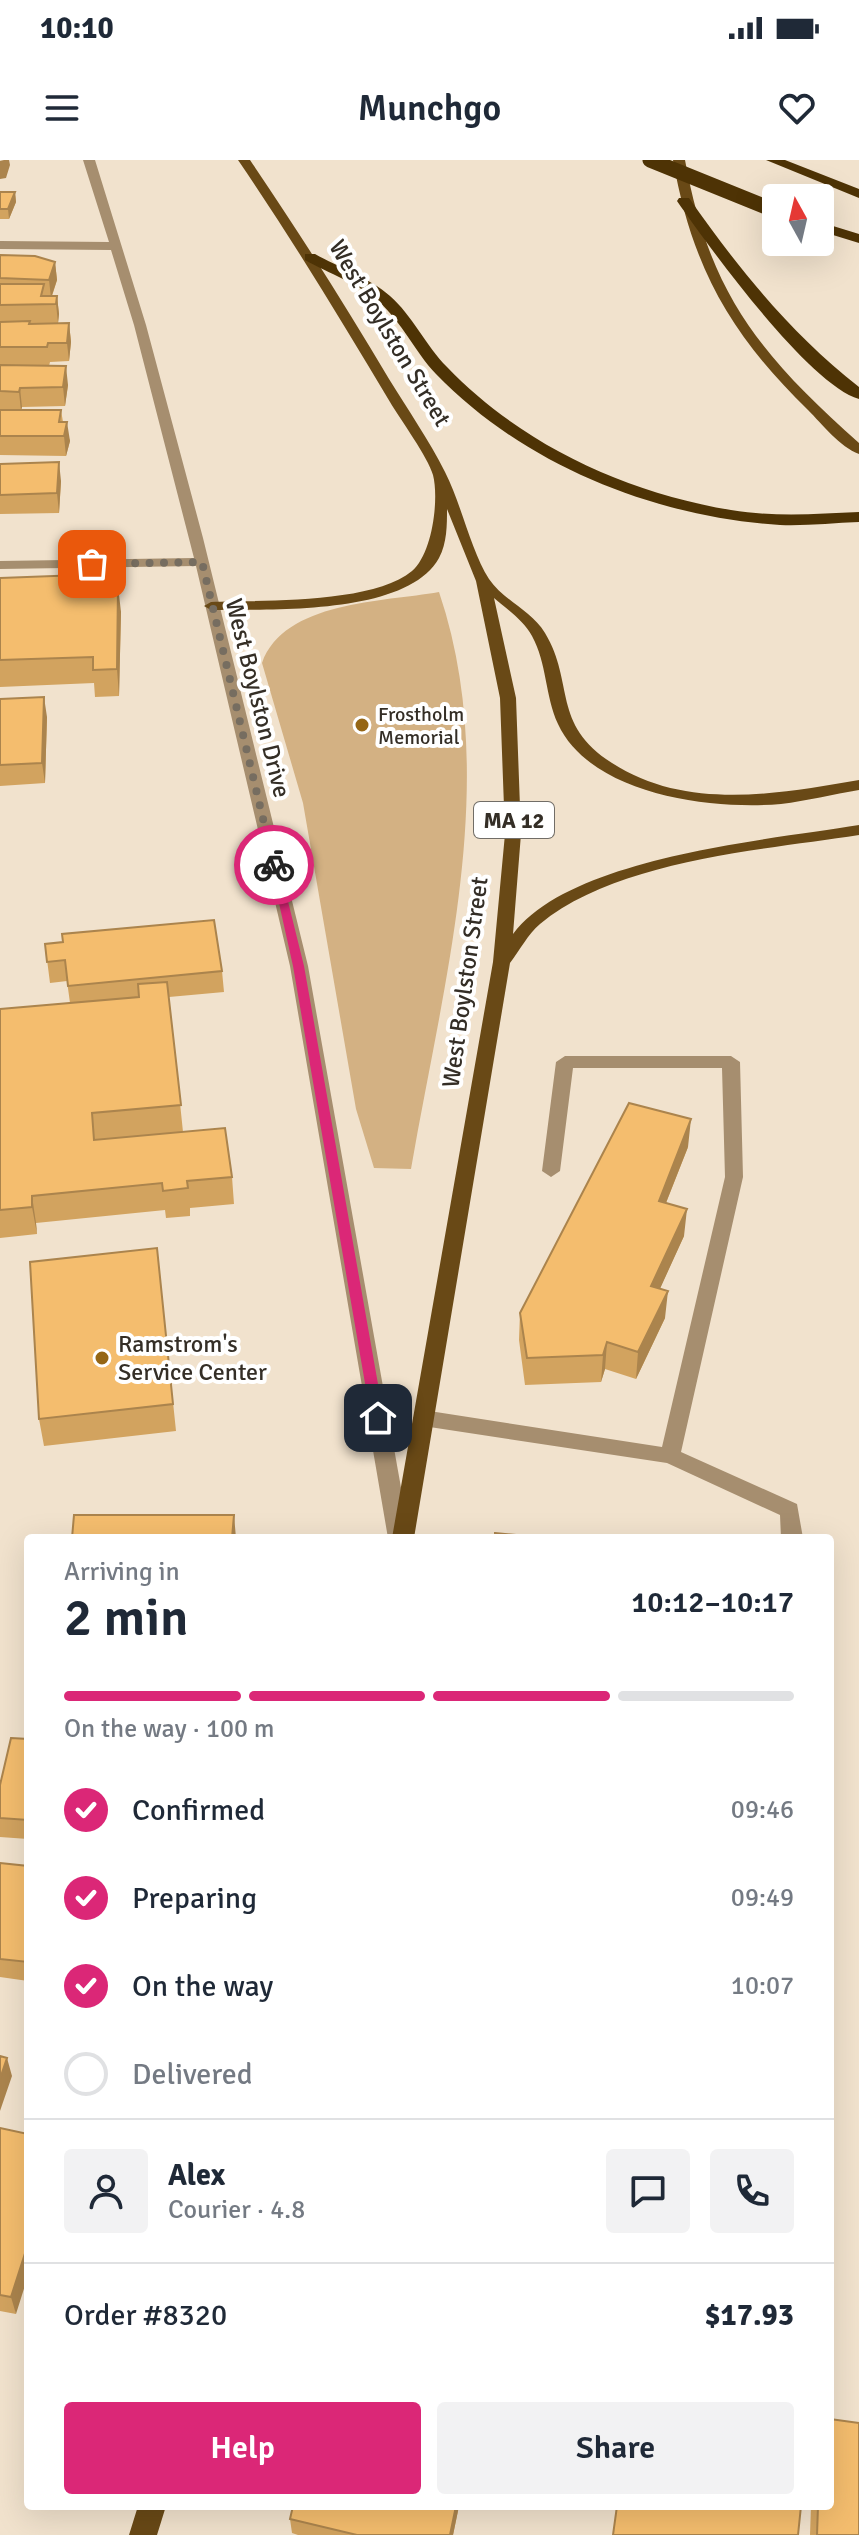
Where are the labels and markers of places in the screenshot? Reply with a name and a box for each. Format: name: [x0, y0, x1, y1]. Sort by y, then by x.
pin: [58, 530, 126, 598]
place label: Frostholm Memorial: [378, 702, 464, 750]
marker: Frostholm Memorial: [353, 716, 371, 734]
place label: Ramstrom's Service Center: [118, 1329, 267, 1387]
marker: Ramstrom's Service Center: [93, 1349, 111, 1367]
pin: [344, 1384, 412, 1452]

